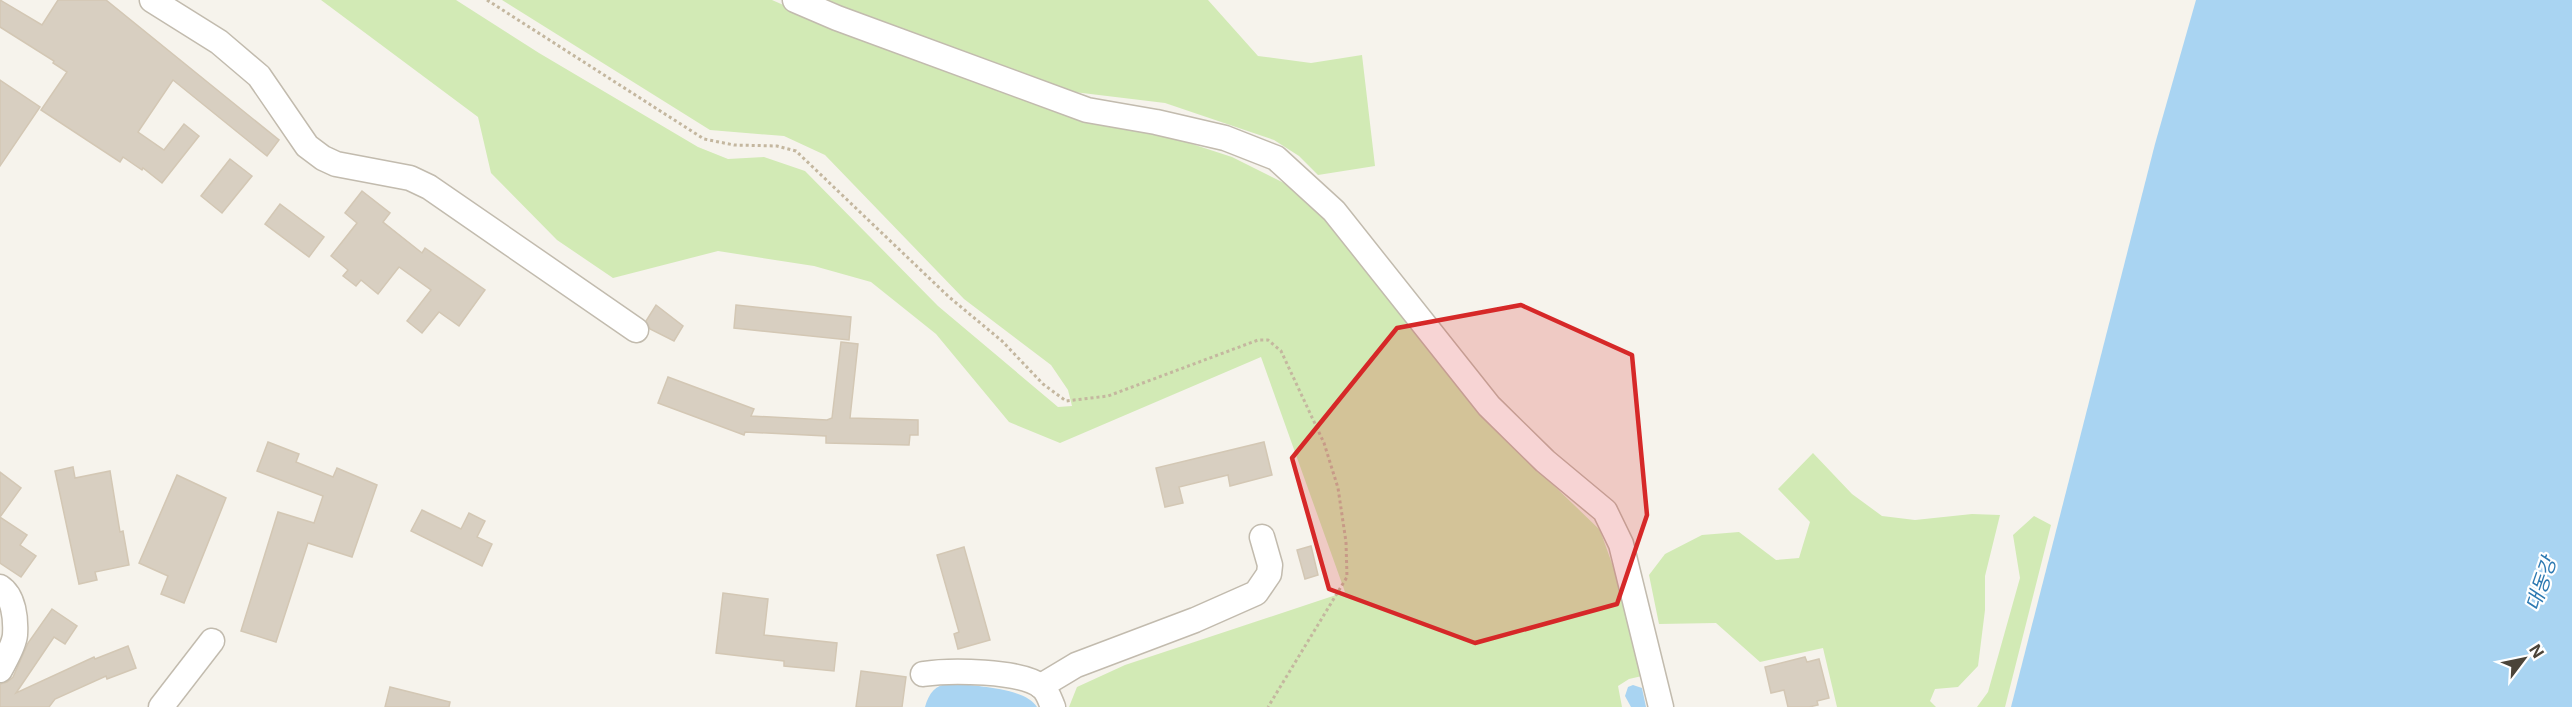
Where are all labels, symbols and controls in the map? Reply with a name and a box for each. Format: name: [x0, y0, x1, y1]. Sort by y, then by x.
water label: 대동강: [2521, 552, 2562, 614]
north arrow: [2494, 629, 2554, 689]
text: N: [2525, 641, 2548, 662]

